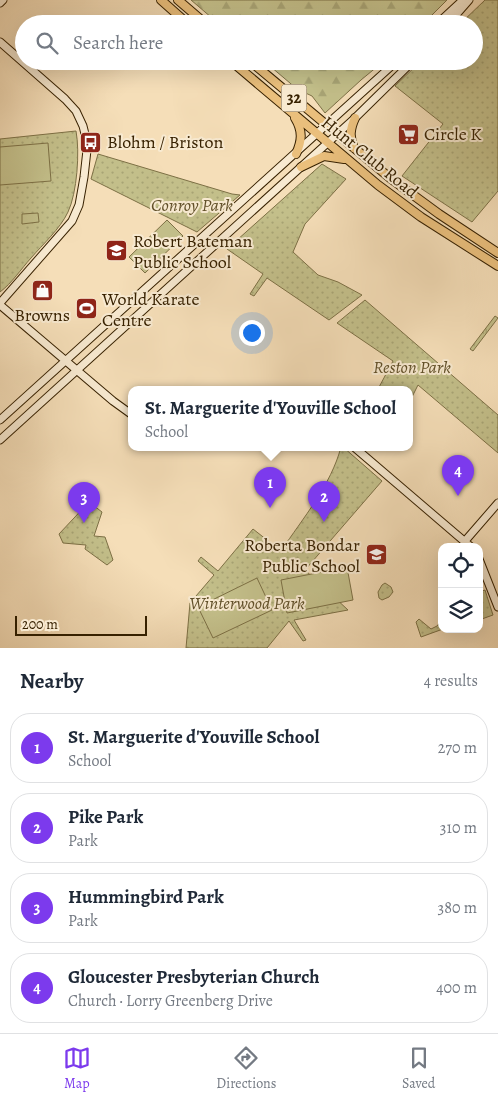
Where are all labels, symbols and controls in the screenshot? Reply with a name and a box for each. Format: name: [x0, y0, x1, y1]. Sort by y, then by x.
search box: [15, 15, 483, 70]
icon: search: [33, 29, 61, 57]
text: Search here: [73, 30, 163, 56]
road number: 32: [282, 85, 306, 112]
street label: Hunt Club Road: [316, 110, 424, 204]
supermarket icon: Circle K: [396, 122, 420, 146]
place label: Circle K: [424, 122, 482, 146]
bus stop icon: Blohm / Briston: [79, 130, 103, 154]
place label: Blohm / Briston: [107, 130, 223, 154]
park label: Conroy Park: [151, 193, 233, 217]
place label: Robert Bateman Public School: [133, 229, 253, 274]
school or university icon: Robert Bateman Public School: [105, 239, 129, 263]
shop icon: Browns: [30, 278, 54, 302]
place label: World Karate Centre: [101, 287, 200, 332]
sports icon: World Karate Centre: [74, 297, 98, 321]
place label: Browns: [14, 303, 70, 327]
your location: [239, 320, 265, 346]
park label: Reston Park: [373, 355, 451, 379]
popup: [128, 386, 413, 451]
text: St. Marguerite d'Youville School: [145, 395, 396, 421]
text: School: [145, 421, 188, 443]
pin: 4: [442, 455, 474, 496]
pin: 1: [254, 467, 286, 508]
pin: 2: [308, 481, 340, 522]
pin: 3: [68, 482, 100, 523]
place label: Roberta Bondar Public School: [244, 533, 361, 578]
school or university icon: Roberta Bondar Public School: [364, 543, 388, 567]
map controls: [438, 543, 483, 633]
button: locate: [438, 543, 483, 588]
button: layers: [438, 588, 483, 633]
park label: Winterwood Park: [189, 591, 305, 615]
scale bar: [15, 613, 148, 636]
text: 200 m: [22, 615, 58, 634]
text: Nearby: [20, 667, 83, 695]
text: 4 results: [424, 670, 478, 692]
text: St. Marguerite d'Youville School: [68, 724, 319, 750]
text: 1: [34, 737, 40, 759]
text: 270 m: [438, 737, 477, 759]
text: School: [68, 750, 111, 772]
text: Pike Park: [68, 804, 143, 830]
text: 2: [33, 817, 41, 839]
text: 310 m: [440, 817, 477, 839]
text: Park: [68, 830, 98, 852]
text: Hummingbird Park: [68, 884, 224, 910]
text: 3: [34, 897, 40, 919]
text: 380 m: [438, 897, 477, 919]
text: Park: [68, 910, 98, 932]
text: Gloucester Presbyterian Church: [68, 964, 320, 990]
text: 4: [33, 977, 41, 999]
text: 400 m: [436, 977, 477, 999]
text: Church · Lorry Greenberg Drive: [68, 990, 273, 1012]
tab: Map: [63, 1044, 91, 1093]
tab: Directions: [216, 1044, 276, 1093]
tab: Saved: [402, 1044, 435, 1093]

